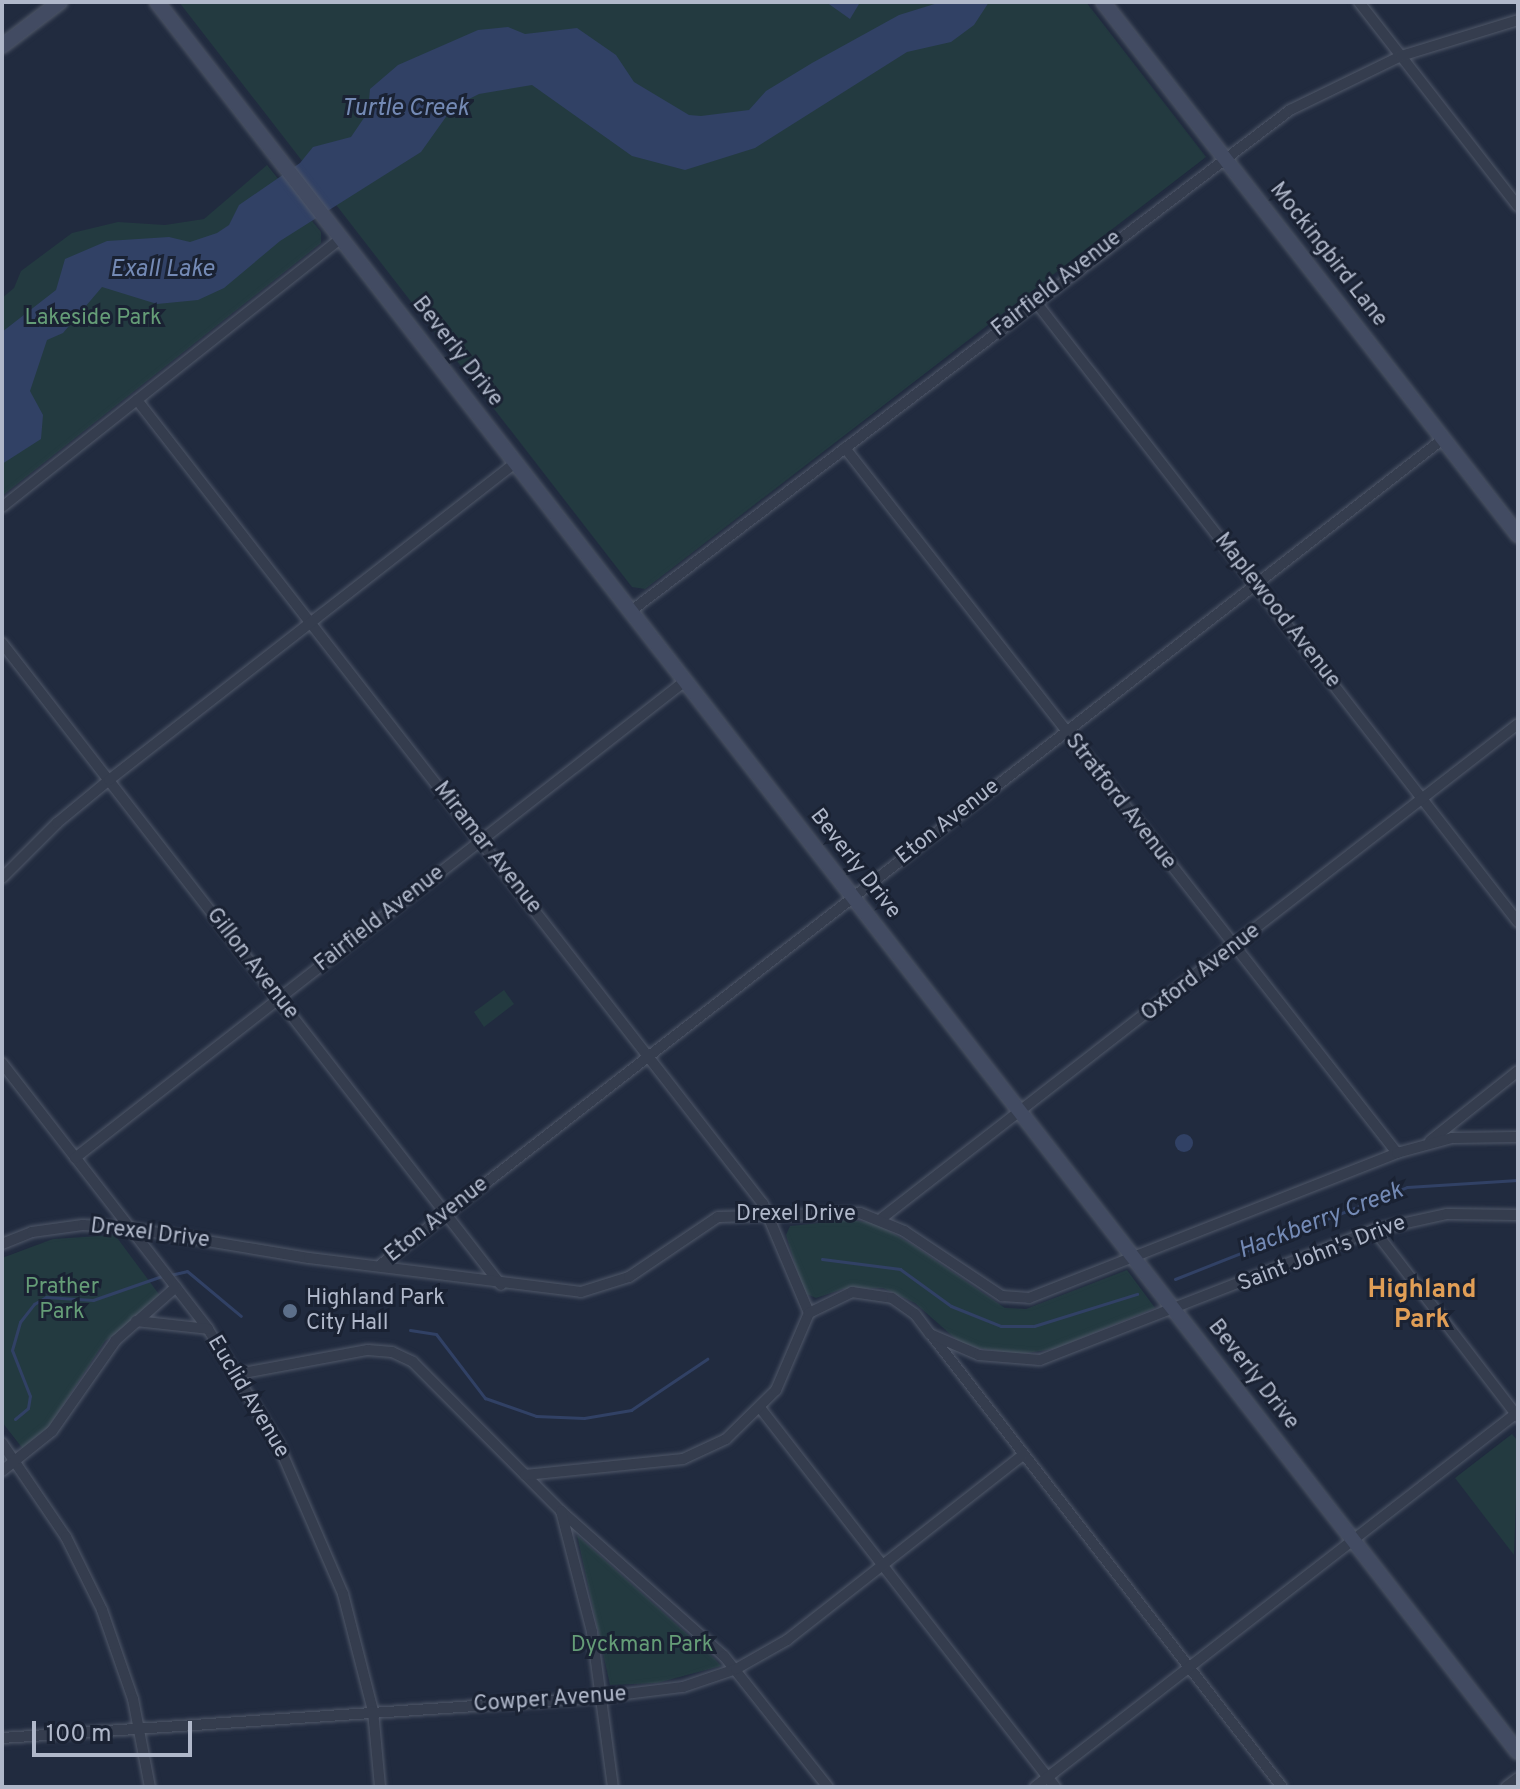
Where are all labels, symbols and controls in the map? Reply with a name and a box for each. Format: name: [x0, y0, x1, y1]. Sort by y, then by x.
water label: Turtle Creek: [341, 96, 469, 124]
street label: Mockingbird Lane: [1263, 178, 1393, 332]
street label: Fairfield Avenue: [987, 225, 1127, 343]
water label: Exall Lake: [110, 257, 214, 285]
street label: Beverly Drive: [406, 292, 508, 412]
park label: Lakeside Park: [24, 306, 162, 332]
street label: Maplewood Avenue: [1208, 528, 1346, 694]
street label: Stratford Avenue: [1059, 729, 1181, 875]
street label: Eton Avenue: [891, 773, 1005, 871]
street label: Miramar Avenue: [427, 776, 547, 920]
street label: Beverly Drive: [804, 804, 906, 924]
street label: Fairfield Avenue: [310, 860, 450, 978]
street label: Gillon Avenue: [200, 902, 304, 1026]
street label: Oxford Avenue: [1136, 918, 1266, 1028]
street label: Eton Avenue: [380, 1171, 494, 1269]
water label: Hackberry Creek: [1235, 1177, 1407, 1267]
street label: Drexel Drive: [736, 1202, 856, 1228]
street label: Saint John's Drive: [1234, 1210, 1410, 1298]
street label: Drexel Drive: [89, 1214, 211, 1254]
park label: Prather Park: [25, 1274, 99, 1326]
district label: Highland Park: [1367, 1275, 1477, 1336]
place label: Highland Park City Hall: [306, 1285, 445, 1336]
marker: Highland Park City Hall: [281, 1302, 299, 1320]
street label: Beverly Drive: [1202, 1315, 1304, 1435]
street label: Euclid Avenue: [201, 1331, 295, 1463]
park label: Dyckman Park: [571, 1633, 713, 1659]
street label: Cowper Avenue: [472, 1681, 628, 1719]
scale bar: [36, 1705, 196, 1755]
text: 100 m: [46, 1720, 112, 1750]

